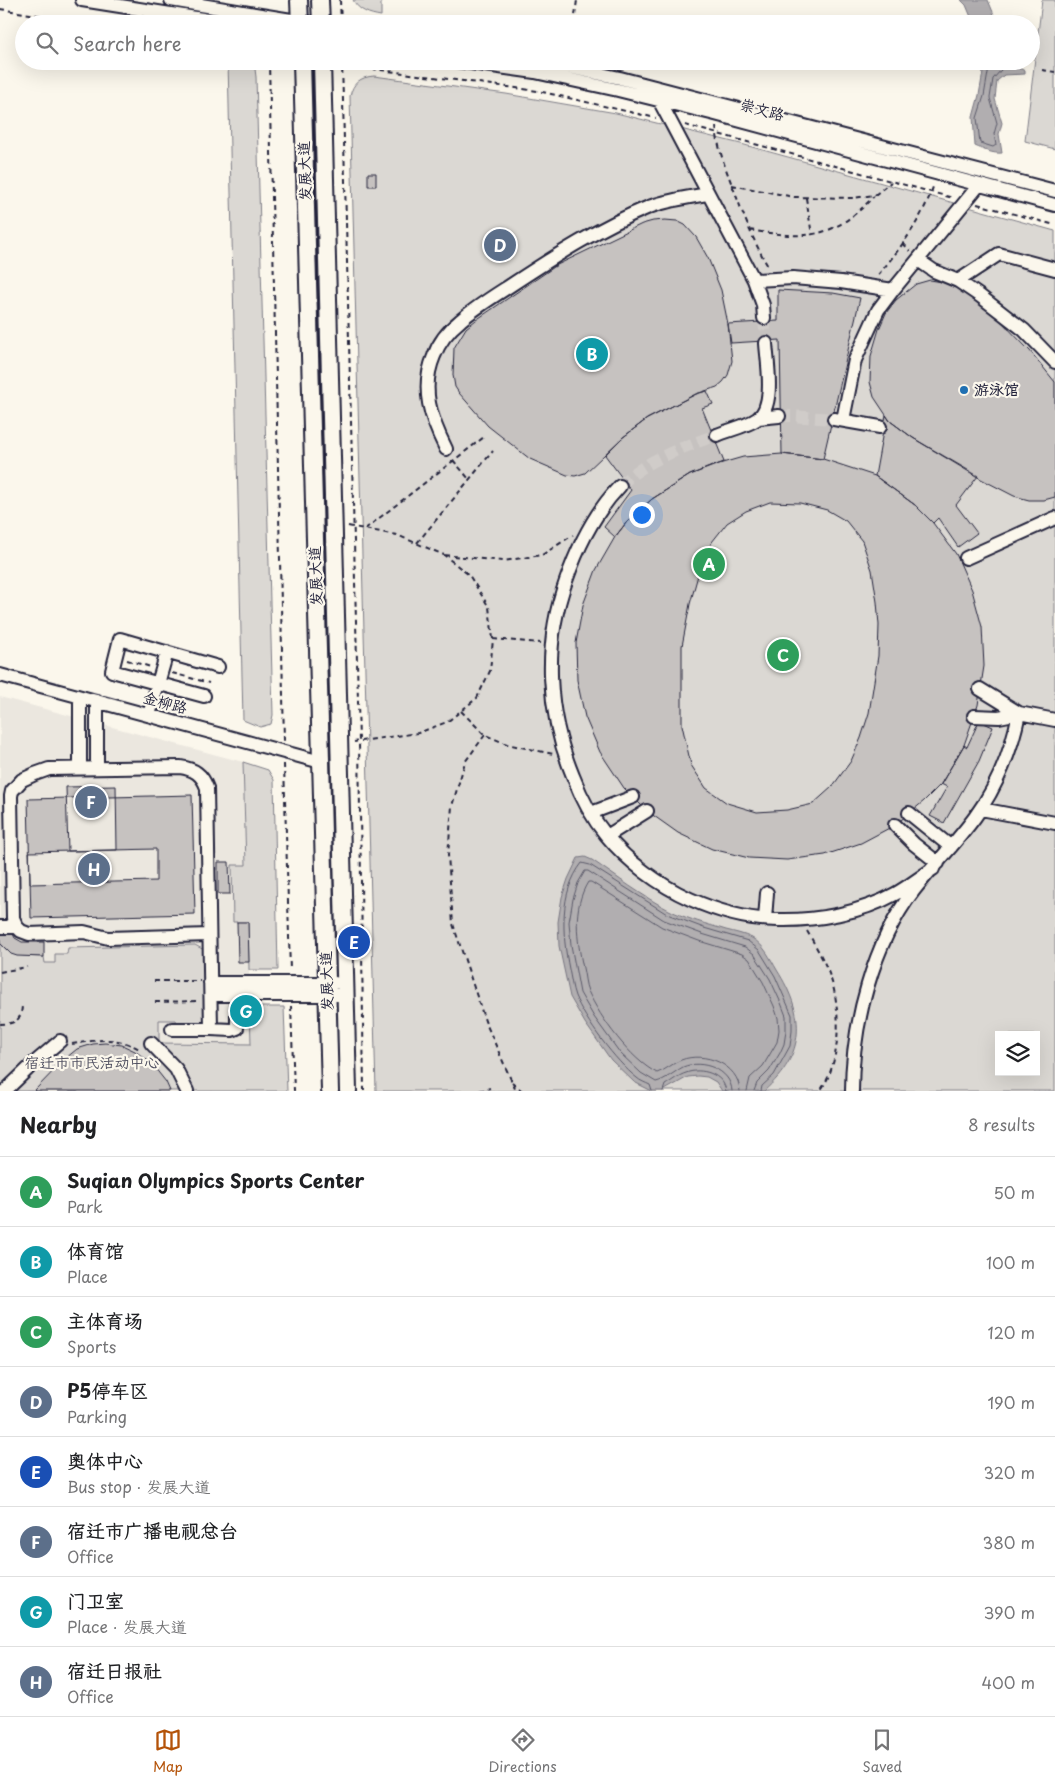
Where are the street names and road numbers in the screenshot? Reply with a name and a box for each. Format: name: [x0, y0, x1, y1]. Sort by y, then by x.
street label: 崇文路: [738, 92, 787, 125]
street label: 发展大道: [291, 141, 316, 201]
street label: 发展大道: [302, 546, 327, 606]
street label: 金柳路: [141, 685, 190, 718]
street label: 发展大道: [313, 951, 338, 1011]

